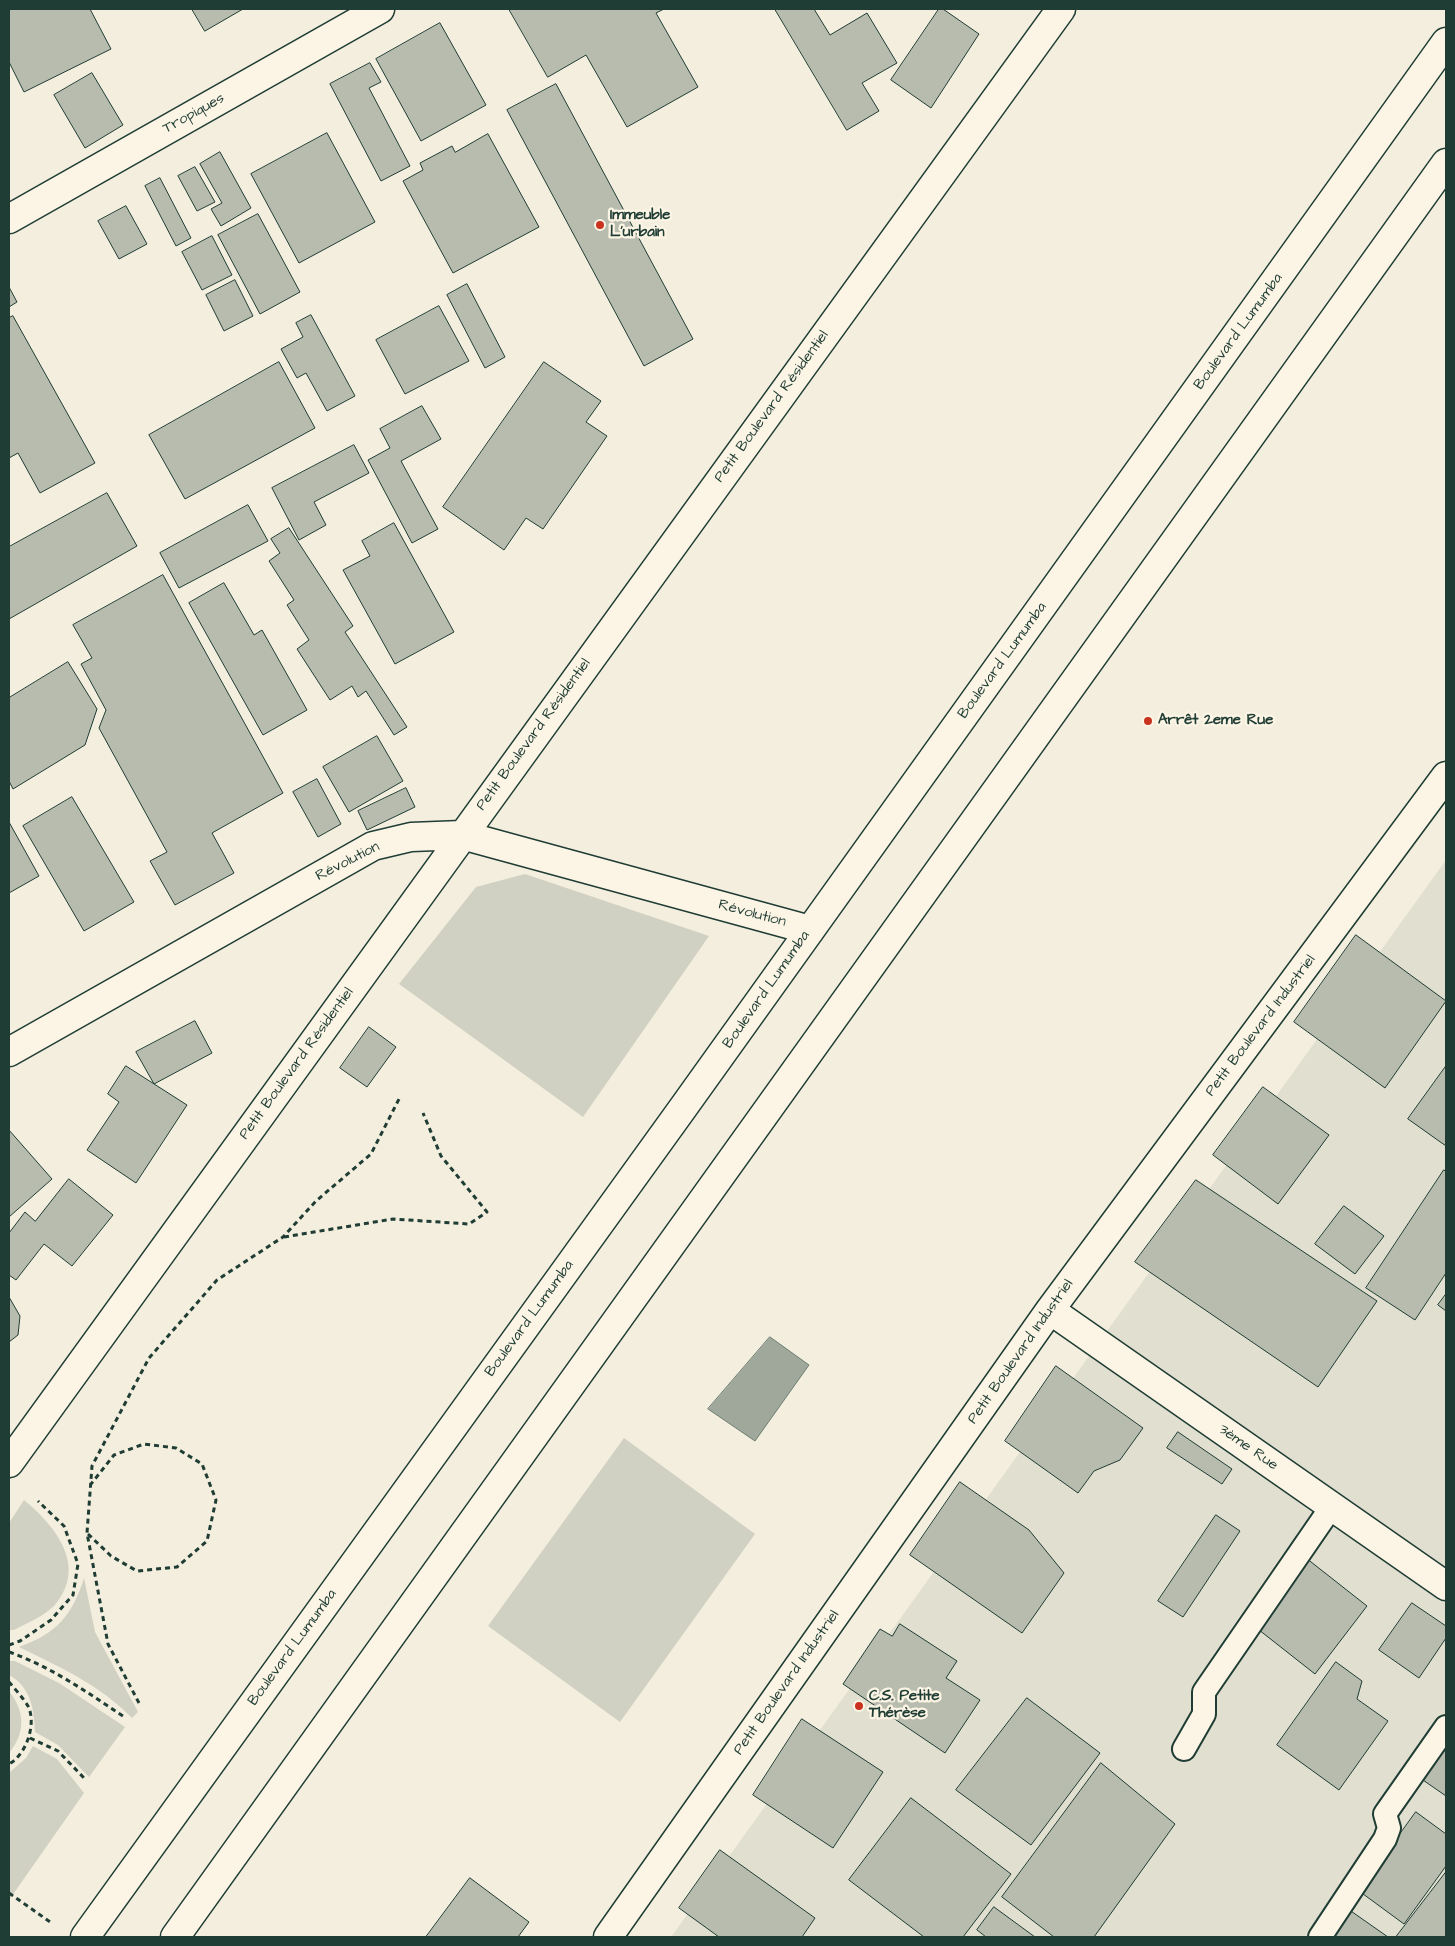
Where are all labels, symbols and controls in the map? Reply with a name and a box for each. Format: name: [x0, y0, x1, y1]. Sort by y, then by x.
street label: Tropiques: [160, 90, 228, 138]
place label: Immeuble L'urbain: [610, 207, 670, 242]
marker: Immeuble L'urbain: [594, 219, 606, 231]
street label: Boulevard Lumumba: [1191, 270, 1287, 394]
street label: Petit Boulevard Résidentiel: [711, 328, 833, 486]
street label: Boulevard Lumumba: [955, 599, 1051, 723]
street label: Petit Boulevard Résidentiel: [473, 656, 595, 814]
place label: Arrêt 2eme Rue: [1158, 712, 1273, 730]
marker: Arrêt 2eme Rue: [1142, 715, 1154, 727]
street label: Révolution: [313, 838, 383, 886]
street label: Révolution: [716, 896, 788, 932]
street label: Boulevard Lumumba: [720, 928, 814, 1052]
street label: Petit Boulevard Industriel: [1202, 952, 1320, 1100]
street label: Petit Boulevard Résidentiel: [236, 985, 358, 1143]
street label: Boulevard Lumumba: [482, 1257, 578, 1381]
street label: Petit Boulevard Industriel: [964, 1276, 1078, 1428]
street label: 3ème Rue: [1215, 1421, 1281, 1475]
street label: Boulevard Lumumba: [245, 1586, 341, 1710]
street label: Petit Boulevard Industriel: [730, 1607, 844, 1759]
place label: C.S. Petite Thérèse: [869, 1688, 940, 1723]
marker: C.S. Petite Thérèse: [853, 1700, 865, 1712]

